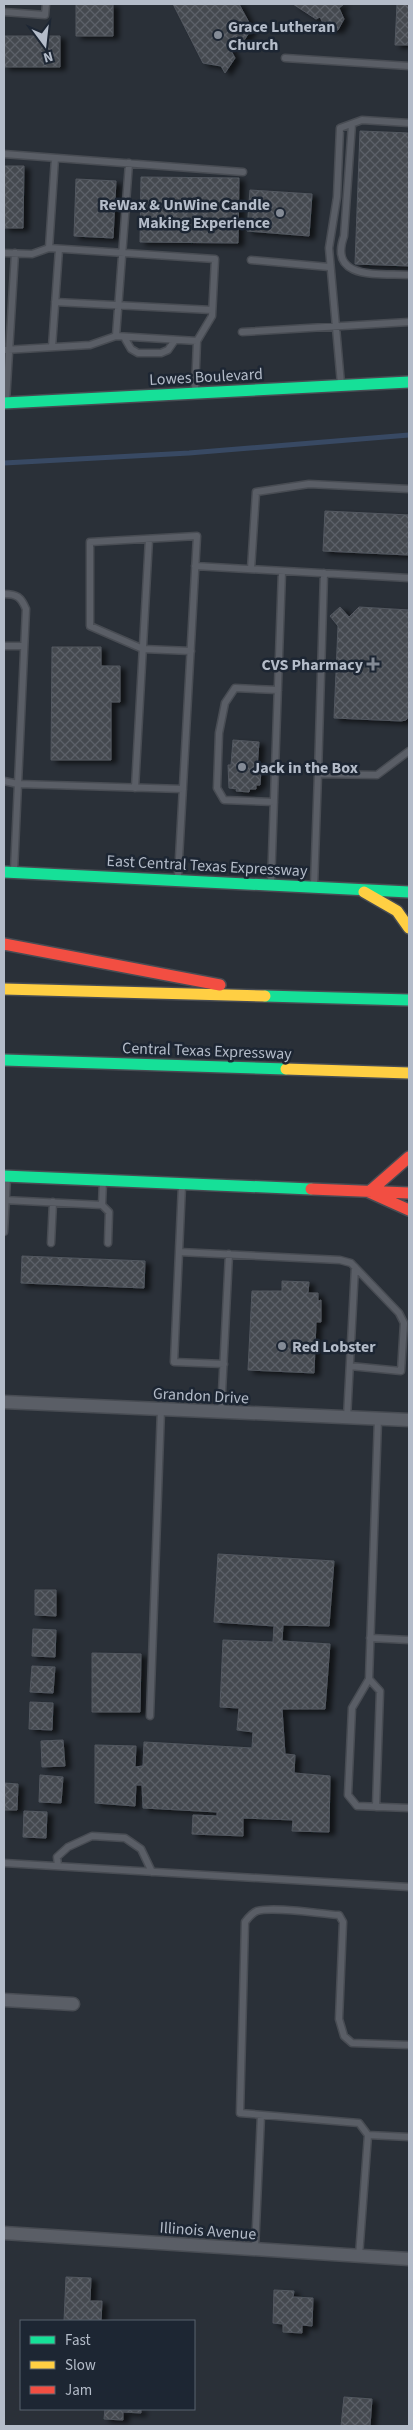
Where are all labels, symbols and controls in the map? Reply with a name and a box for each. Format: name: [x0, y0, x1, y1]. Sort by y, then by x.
place label: Grace Lutheran Church: [228, 16, 335, 56]
north arrow: [20, 20, 70, 70]
marker: Grace Lutheran Church: [212, 29, 224, 41]
text: N: [41, 46, 55, 67]
place label: ReWax & UnWine Candle Making Experience: [99, 194, 270, 234]
marker: ReWax & UnWine Candle Making Experience: [274, 207, 286, 219]
street label: Lowes Boulevard: [149, 363, 263, 391]
place label: CVS Pharmacy: [262, 654, 364, 676]
marker: CVS Pharmacy: [367, 658, 379, 670]
place label: Jack in the Box: [252, 757, 358, 779]
marker: Jack in the Box: [236, 761, 248, 773]
street label: East Central Texas Expressway: [106, 850, 308, 882]
street label: Central Texas Expressway: [122, 1037, 293, 1065]
place label: Red Lobster: [292, 1336, 376, 1358]
marker: Red Lobster: [276, 1340, 288, 1352]
street label: Grandon Drive: [152, 1383, 250, 1410]
street label: Illinois Avenue: [159, 2217, 257, 2245]
legend: [20, 2320, 195, 2410]
text: Fast: [65, 2330, 91, 2351]
text: Slow: [65, 2355, 96, 2376]
text: Jam: [65, 2380, 92, 2401]

